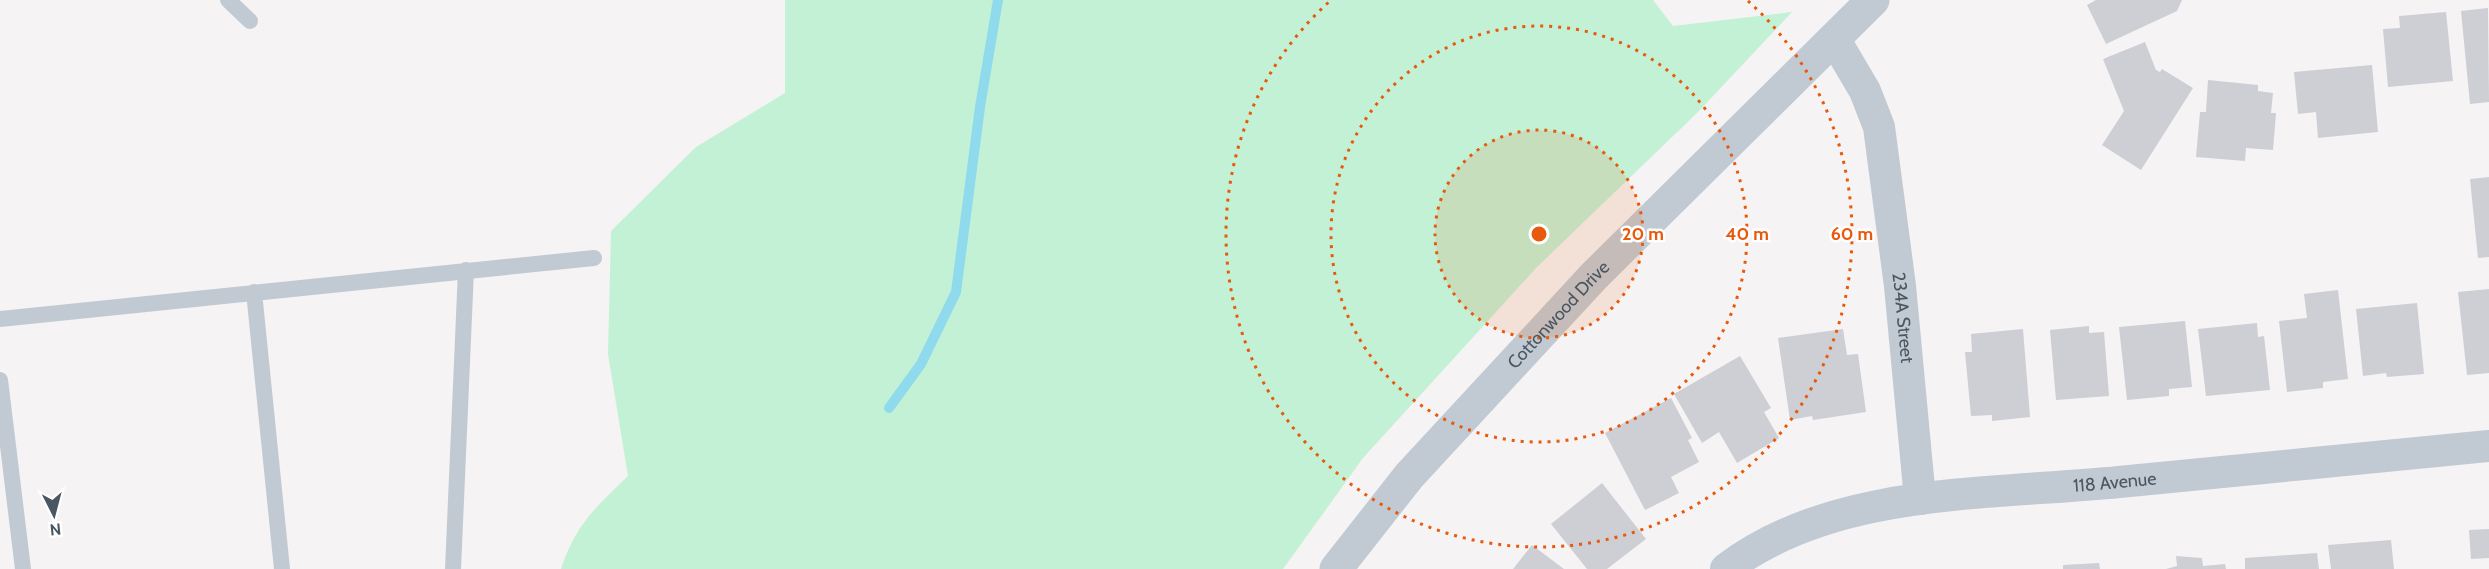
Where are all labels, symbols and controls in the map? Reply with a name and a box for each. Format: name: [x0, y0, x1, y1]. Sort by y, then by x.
text: 20 m: [1622, 223, 1664, 245]
text: 40 m: [1725, 223, 1769, 245]
text: 60 m: [1831, 223, 1873, 245]
centre of rings: [1529, 224, 1549, 244]
street label: Cottonwood Drive: [1503, 256, 1614, 373]
street label: 234A Street: [1887, 271, 1918, 364]
street label: 118 Avenue: [2072, 467, 2157, 497]
north arrow: [24, 485, 84, 545]
text: N: [49, 519, 62, 539]

